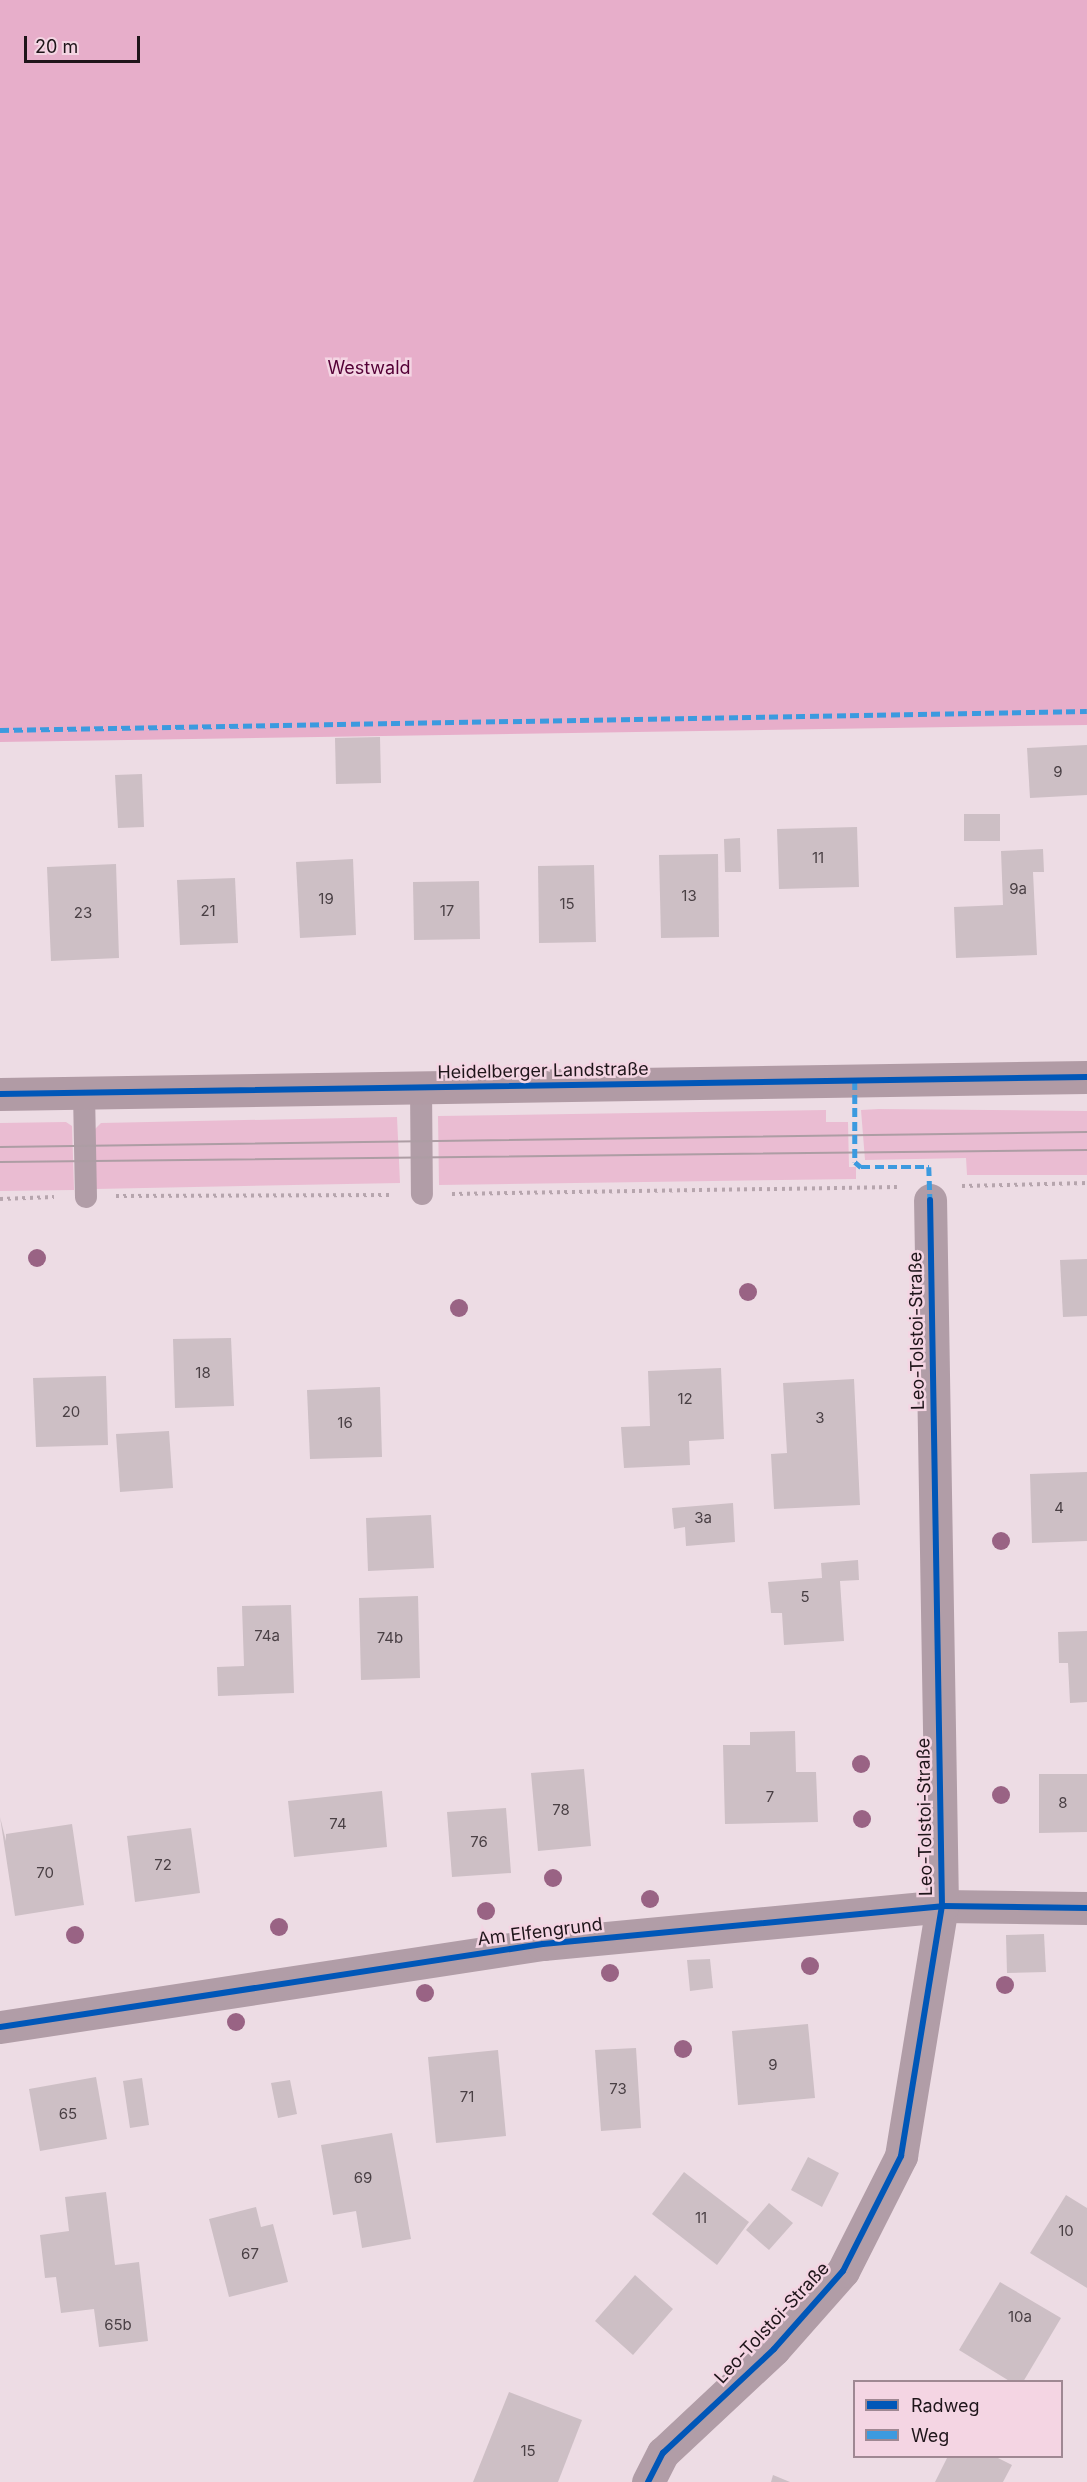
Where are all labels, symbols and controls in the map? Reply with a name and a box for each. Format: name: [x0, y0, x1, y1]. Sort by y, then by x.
scale bar: [27, 24, 142, 62]
text: 20 m: [35, 36, 78, 57]
park label: Westwald: [327, 357, 411, 379]
house number: 9: [1053, 763, 1063, 781]
house number: 11: [812, 849, 824, 867]
house number: 9a: [1009, 880, 1027, 898]
house number: 13: [681, 887, 697, 905]
house number: 19: [318, 890, 334, 908]
house number: 15: [559, 895, 575, 913]
house number: 21: [200, 902, 216, 920]
house number: 17: [440, 902, 454, 920]
house number: 23: [74, 904, 92, 922]
street label: Heidelberger Landstraße: [437, 1058, 649, 1084]
street label: Leo-Tolstoi-Straße: [905, 1252, 929, 1410]
house number: 18: [195, 1364, 211, 1382]
house number: 12: [677, 1390, 693, 1408]
house number: 20: [62, 1403, 80, 1421]
house number: 3: [815, 1409, 825, 1427]
house number: 16: [337, 1414, 353, 1432]
house number: 4: [1054, 1499, 1064, 1517]
house number: 3a: [694, 1509, 712, 1527]
house number: 5: [800, 1588, 810, 1606]
house number: 74a: [254, 1627, 280, 1645]
house number: 74b: [377, 1629, 403, 1647]
street label: Leo-Tolstoi-Straße: [913, 1738, 937, 1896]
house number: 7: [766, 1788, 774, 1806]
house number: 8: [1058, 1794, 1068, 1812]
house number: 78: [552, 1801, 570, 1819]
house number: 74: [329, 1815, 347, 1833]
house number: 76: [470, 1833, 488, 1851]
house number: 72: [154, 1856, 172, 1874]
house number: 70: [36, 1864, 54, 1882]
street label: Am Elfengrund: [476, 1914, 604, 1950]
house number: 9: [768, 2056, 778, 2074]
house number: 73: [609, 2080, 627, 2098]
house number: 71: [460, 2088, 474, 2106]
house number: 65: [59, 2105, 77, 2123]
house number: 69: [354, 2169, 372, 2187]
house number: 11: [695, 2209, 707, 2227]
house number: 10: [1058, 2222, 1074, 2240]
house number: 67: [241, 2245, 259, 2263]
street label: Leo-Tolstoi-Straße: [710, 2258, 834, 2388]
house number: 10a: [1008, 2308, 1032, 2326]
house number: 65b: [104, 2316, 132, 2334]
legend: [853, 2380, 1063, 2458]
text: Radweg: [911, 2395, 980, 2416]
text: Weg: [911, 2425, 949, 2446]
house number: 15: [520, 2442, 536, 2460]

